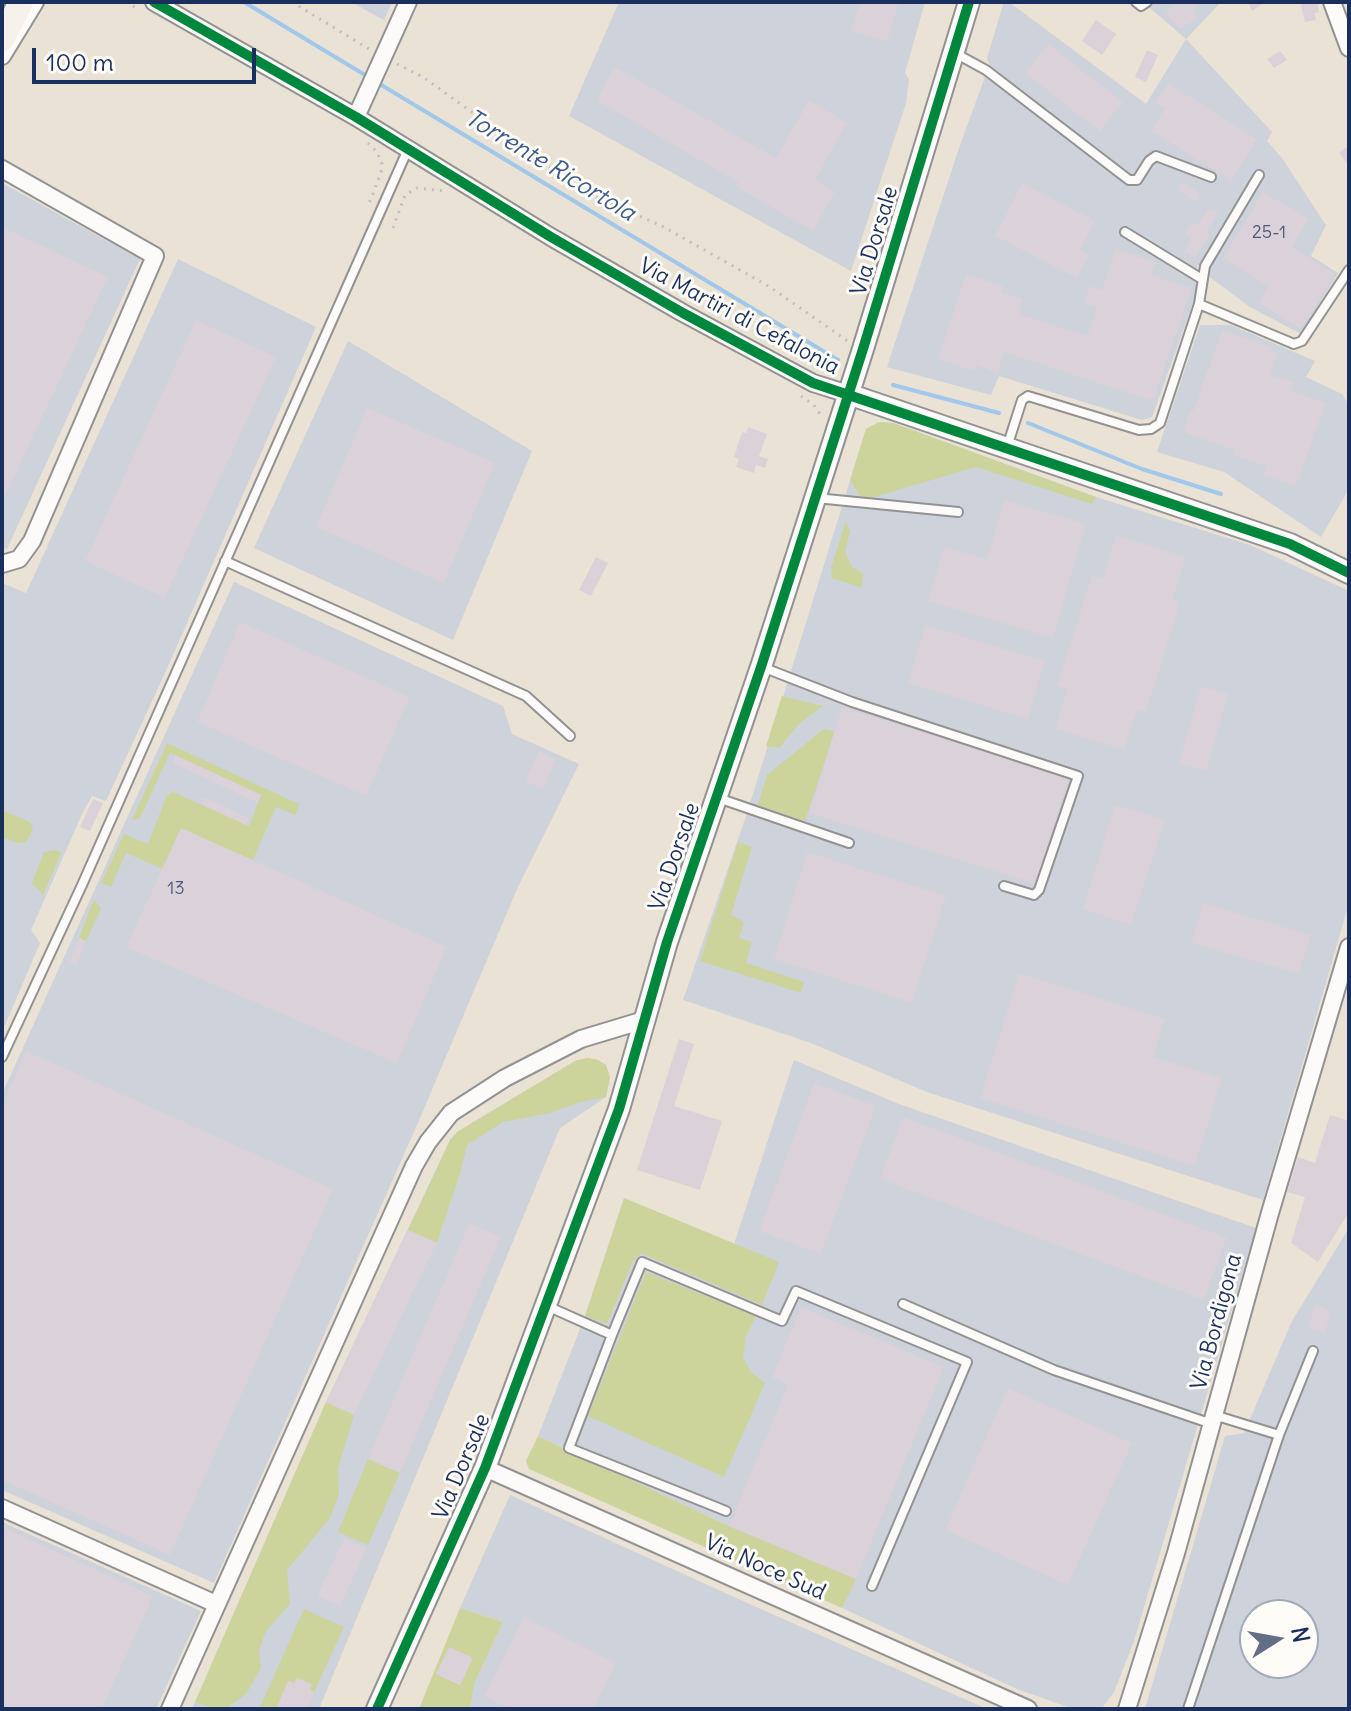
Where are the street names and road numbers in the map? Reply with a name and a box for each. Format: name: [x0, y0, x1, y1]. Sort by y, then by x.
street label: Via Dorsale: [846, 183, 904, 299]
street label: Via Martiri di Cefalonia: [634, 253, 844, 381]
street label: Via Dorsale: [644, 799, 706, 915]
street label: Via Bordigona: [1186, 1251, 1248, 1393]
street label: Via Dorsale: [428, 1410, 496, 1524]
street label: Via Noce Sud: [700, 1530, 830, 1606]

